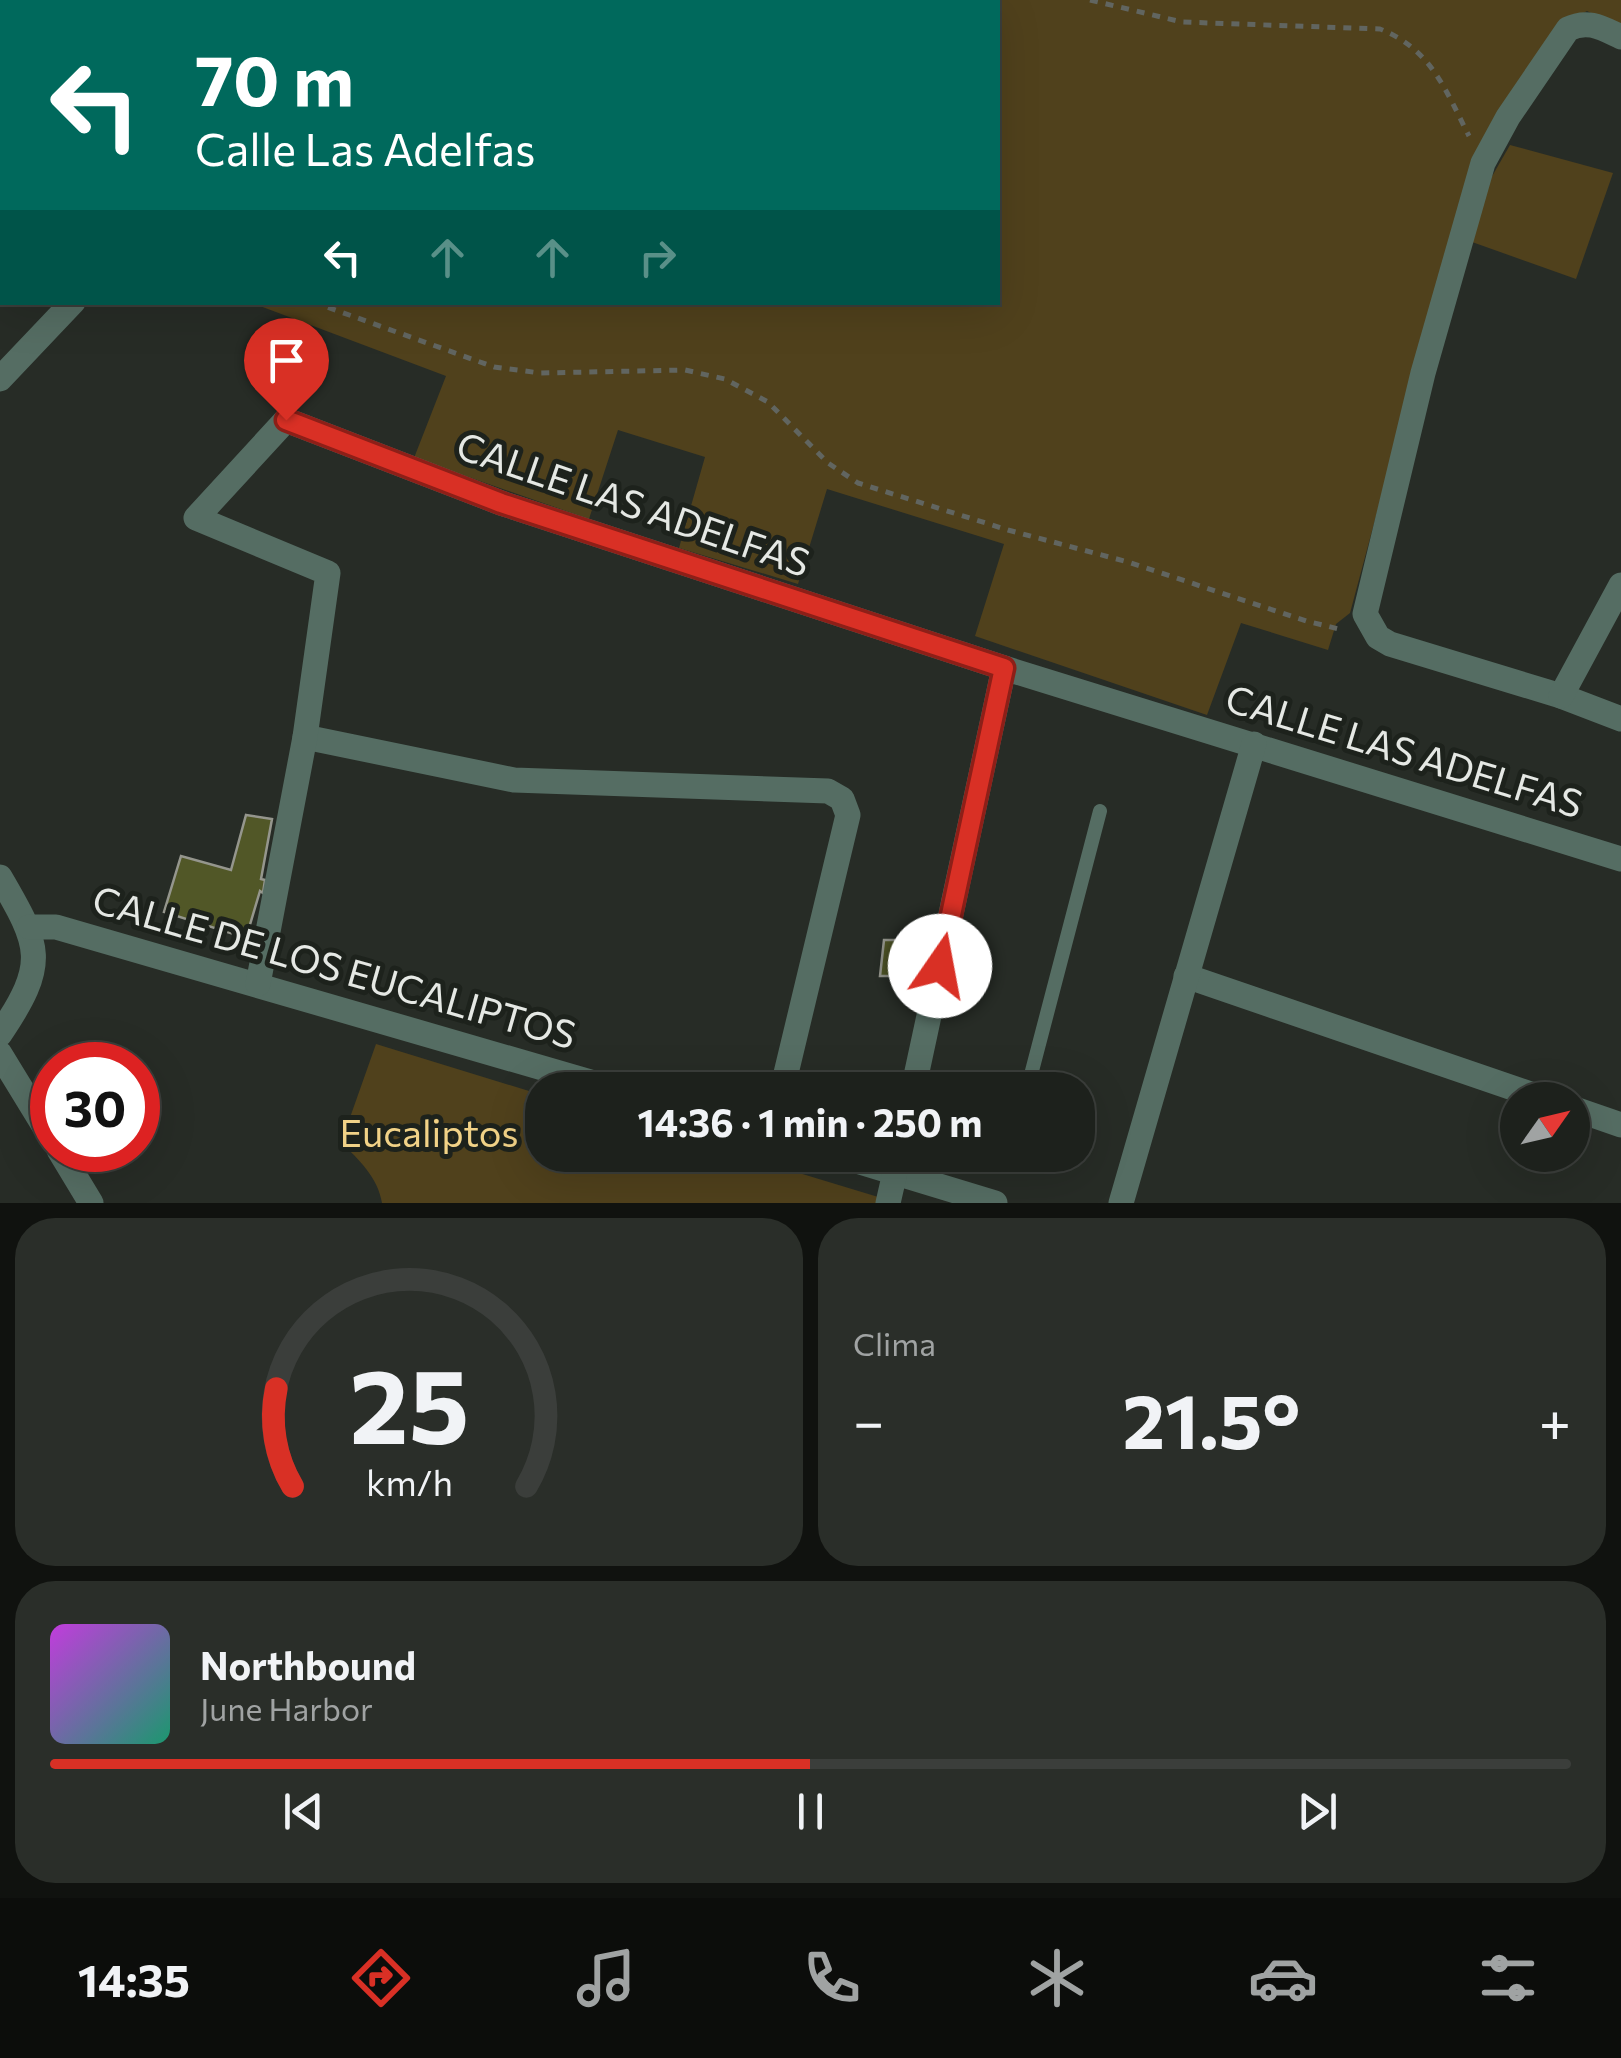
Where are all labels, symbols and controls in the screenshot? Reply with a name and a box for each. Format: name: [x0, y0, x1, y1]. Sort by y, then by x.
text: 70 m: [195, 35, 354, 120]
icon: left: [30, 40, 160, 170]
text: Calle Las Adelfas: [195, 120, 535, 175]
icon: left: [315, 230, 370, 285]
icon: ahead: [420, 230, 475, 285]
icon: ahead: [525, 230, 580, 285]
icon: right: [630, 230, 685, 285]
pin: [244, 318, 329, 421]
icon: arrive: [259, 333, 314, 388]
street label: CALLE LAS ADELFAS: [451, 420, 817, 585]
street label: CALLE LAS ADELFAS: [1221, 673, 1589, 826]
street label: CALLE DE LOS EUCALIPTOS: [88, 874, 582, 1057]
position arrow: [888, 914, 992, 1018]
speed limit sign: 30: [30, 1042, 160, 1172]
north arrow: [1500, 1082, 1590, 1172]
map controls: [1500, 1082, 1590, 1172]
text: 14:36 · 1 min · 250 m: [638, 1098, 982, 1145]
park label: Eucaliptos: [340, 1108, 518, 1155]
text: Clima: [853, 1323, 936, 1363]
text: 25: [349, 1338, 469, 1465]
text: 21.5°: [1122, 1373, 1301, 1464]
text: −: [853, 1386, 884, 1453]
text: +: [1539, 1386, 1571, 1453]
text: km/h: [366, 1460, 452, 1503]
text: Northbound: [200, 1641, 416, 1688]
text: June Harbor: [200, 1688, 373, 1728]
icon: previous: [276, 1784, 331, 1839]
icon: pause: [783, 1784, 838, 1839]
icon: next: [1290, 1784, 1345, 1839]
icon: directions: [346, 1943, 416, 2013]
icon: music: [571, 1943, 641, 2013]
icon: phone: [797, 1943, 867, 2013]
icon: climate: [1022, 1943, 1092, 2013]
icon: car: [1248, 1943, 1318, 2013]
icon: filters: [1473, 1943, 1543, 2013]
text: 14:35: [78, 1951, 190, 2006]

